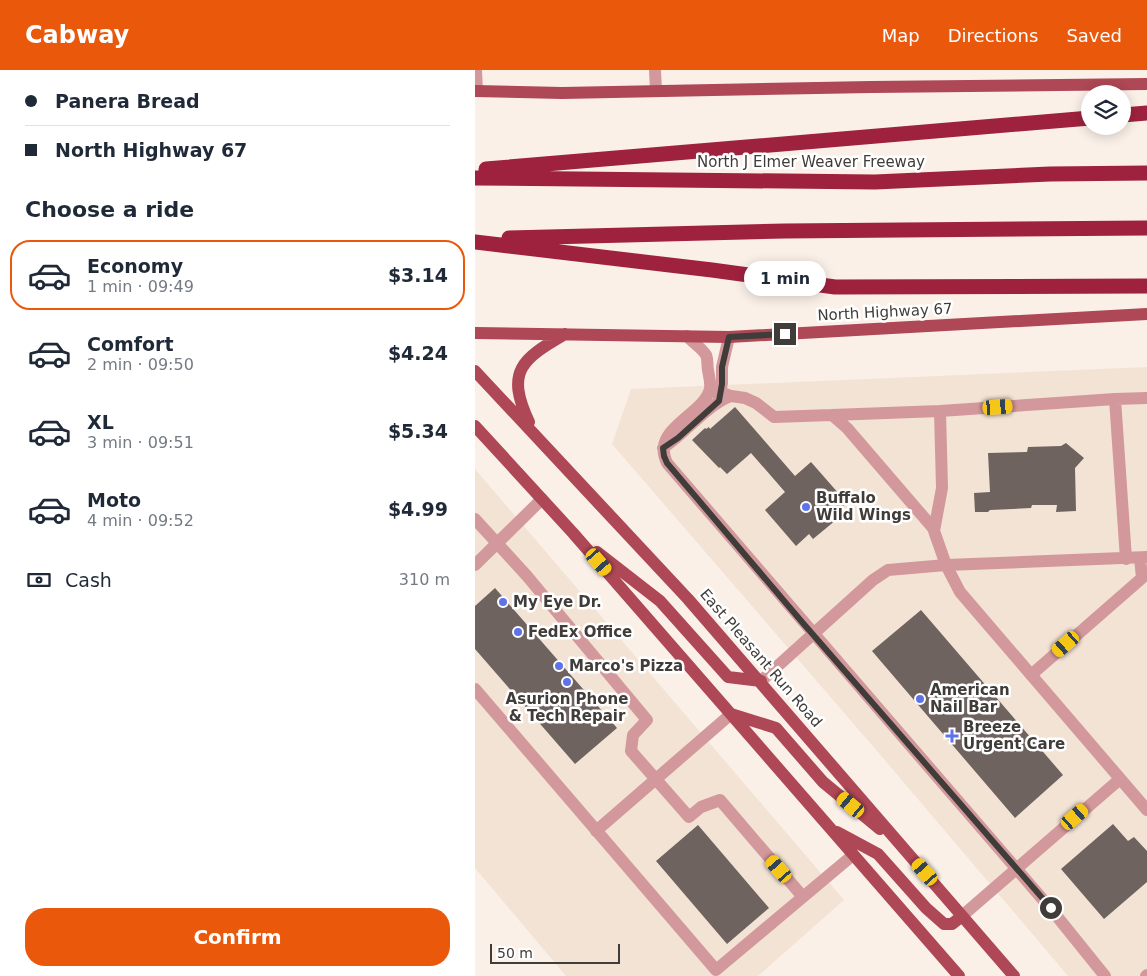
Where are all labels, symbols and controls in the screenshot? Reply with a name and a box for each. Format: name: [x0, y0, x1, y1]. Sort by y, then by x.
text: Cabway: [25, 21, 129, 49]
text: Map: [882, 25, 920, 46]
text: Directions: [948, 25, 1038, 46]
text: Saved: [1066, 25, 1122, 46]
map controls: [1081, 85, 1131, 135]
button: layers: [1081, 85, 1131, 135]
text: Panera Bread: [55, 90, 200, 112]
text: North Highway 67: [55, 139, 247, 161]
street label: North J Elmer Weaver Freeway: [697, 153, 925, 171]
text: Choose a ride: [25, 197, 194, 222]
icon: car: [27, 253, 72, 298]
text: Economy: [87, 255, 183, 277]
callout: 1 min: [744, 262, 826, 296]
text: $3.14: [388, 264, 448, 286]
text: 1 min: [760, 269, 810, 288]
text: 1 min · 09:49: [87, 277, 194, 296]
street label: North Highway 67: [817, 299, 953, 325]
route end: [774, 323, 796, 345]
icon: car: [27, 331, 72, 376]
text: Comfort: [87, 333, 174, 355]
text: $4.24: [388, 342, 448, 364]
text: 2 min · 09:50: [87, 355, 194, 374]
car: [982, 398, 1013, 416]
icon: car: [27, 409, 72, 454]
text: XL: [87, 411, 114, 433]
text: $5.34: [388, 420, 448, 442]
text: 3 min · 09:51: [87, 433, 194, 452]
icon: car: [27, 487, 72, 532]
text: Moto: [87, 489, 141, 511]
place label: Buffalo Wild Wings: [816, 489, 911, 524]
text: $4.99: [388, 498, 448, 520]
marker: Buffalo Wild Wings: [800, 501, 812, 513]
text: 4 min · 09:52: [87, 511, 194, 530]
car: [583, 546, 614, 578]
icon: cash: [25, 566, 53, 594]
text: Cash: [65, 569, 112, 591]
text: 310 m: [399, 570, 450, 589]
street label: East Pleasant Run Road: [696, 585, 826, 731]
place label: My Eye Dr.: [513, 593, 602, 611]
marker: My Eye Dr.: [497, 596, 509, 608]
place label: FedEx Office: [528, 623, 632, 641]
marker: FedEx Office: [512, 626, 524, 638]
car: [1049, 628, 1082, 660]
place label: Marco's Pizza: [569, 657, 683, 675]
marker: Marco's Pizza: [553, 660, 565, 672]
marker: Asurion Phone & Tech Repair: [561, 676, 573, 688]
place label: American Nail Bar: [930, 681, 1010, 716]
place label: Asurion Phone & Tech Repair: [506, 690, 628, 725]
marker: American Nail Bar: [914, 693, 926, 705]
place label: Breeze Urgent Care: [963, 718, 1065, 753]
marker: Breeze Urgent Care: [945, 729, 959, 743]
car: [834, 790, 867, 820]
car: [1058, 801, 1091, 833]
car: [763, 853, 794, 885]
car: [909, 856, 940, 888]
route start: [1040, 897, 1062, 919]
button: Confirm: [25, 908, 450, 966]
scale bar: [490, 941, 620, 964]
text: 50 m: [497, 945, 533, 961]

